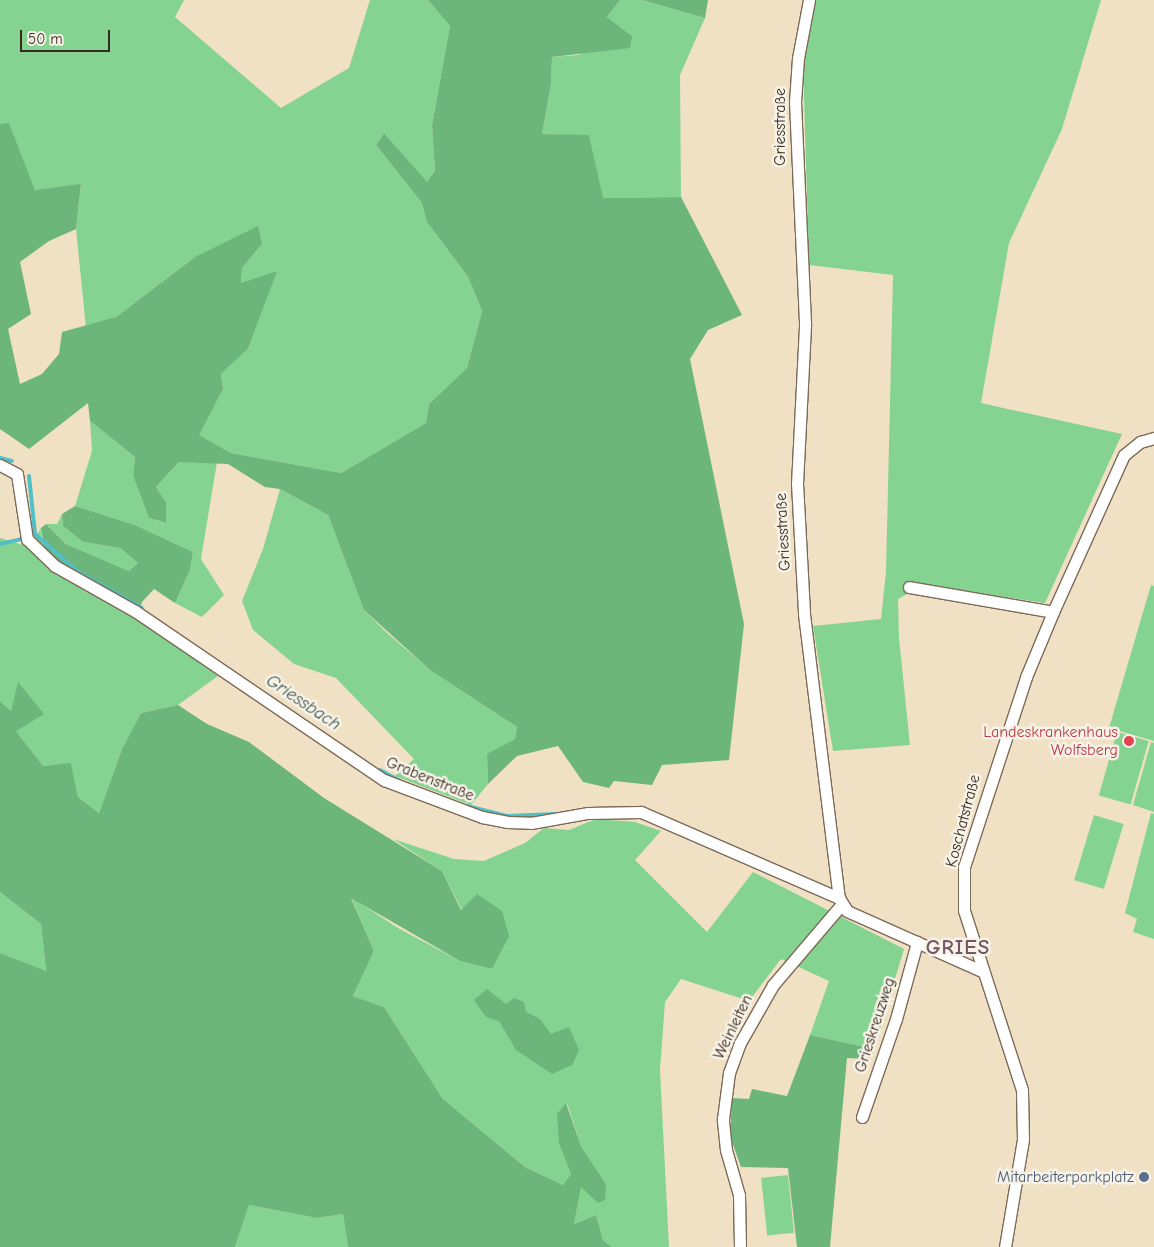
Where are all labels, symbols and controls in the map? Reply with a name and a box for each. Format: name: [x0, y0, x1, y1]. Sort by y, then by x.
scale bar: [22, 20, 112, 52]
text: 50 m: [28, 30, 63, 48]
street label: Griesstraße: [770, 88, 790, 166]
street label: Griesstraße: [771, 493, 795, 571]
water label: Griessbach: [262, 670, 344, 736]
place label: Landeskrankenhaus Wolfsberg: [983, 722, 1118, 760]
marker: Landeskrankenhaus Wolfsberg: [1122, 734, 1136, 748]
street label: Grabenstraße: [383, 753, 477, 805]
street label: Koschatstraße: [941, 773, 985, 869]
district label: GRIES: [925, 934, 991, 960]
street label: Grieskreuzweg: [851, 975, 899, 1075]
street label: Weinleiten: [709, 992, 757, 1062]
place label: Mitarbeiterparkplatz: [997, 1167, 1134, 1187]
marker: Mitarbeiterparkplatz: [1138, 1171, 1150, 1183]

